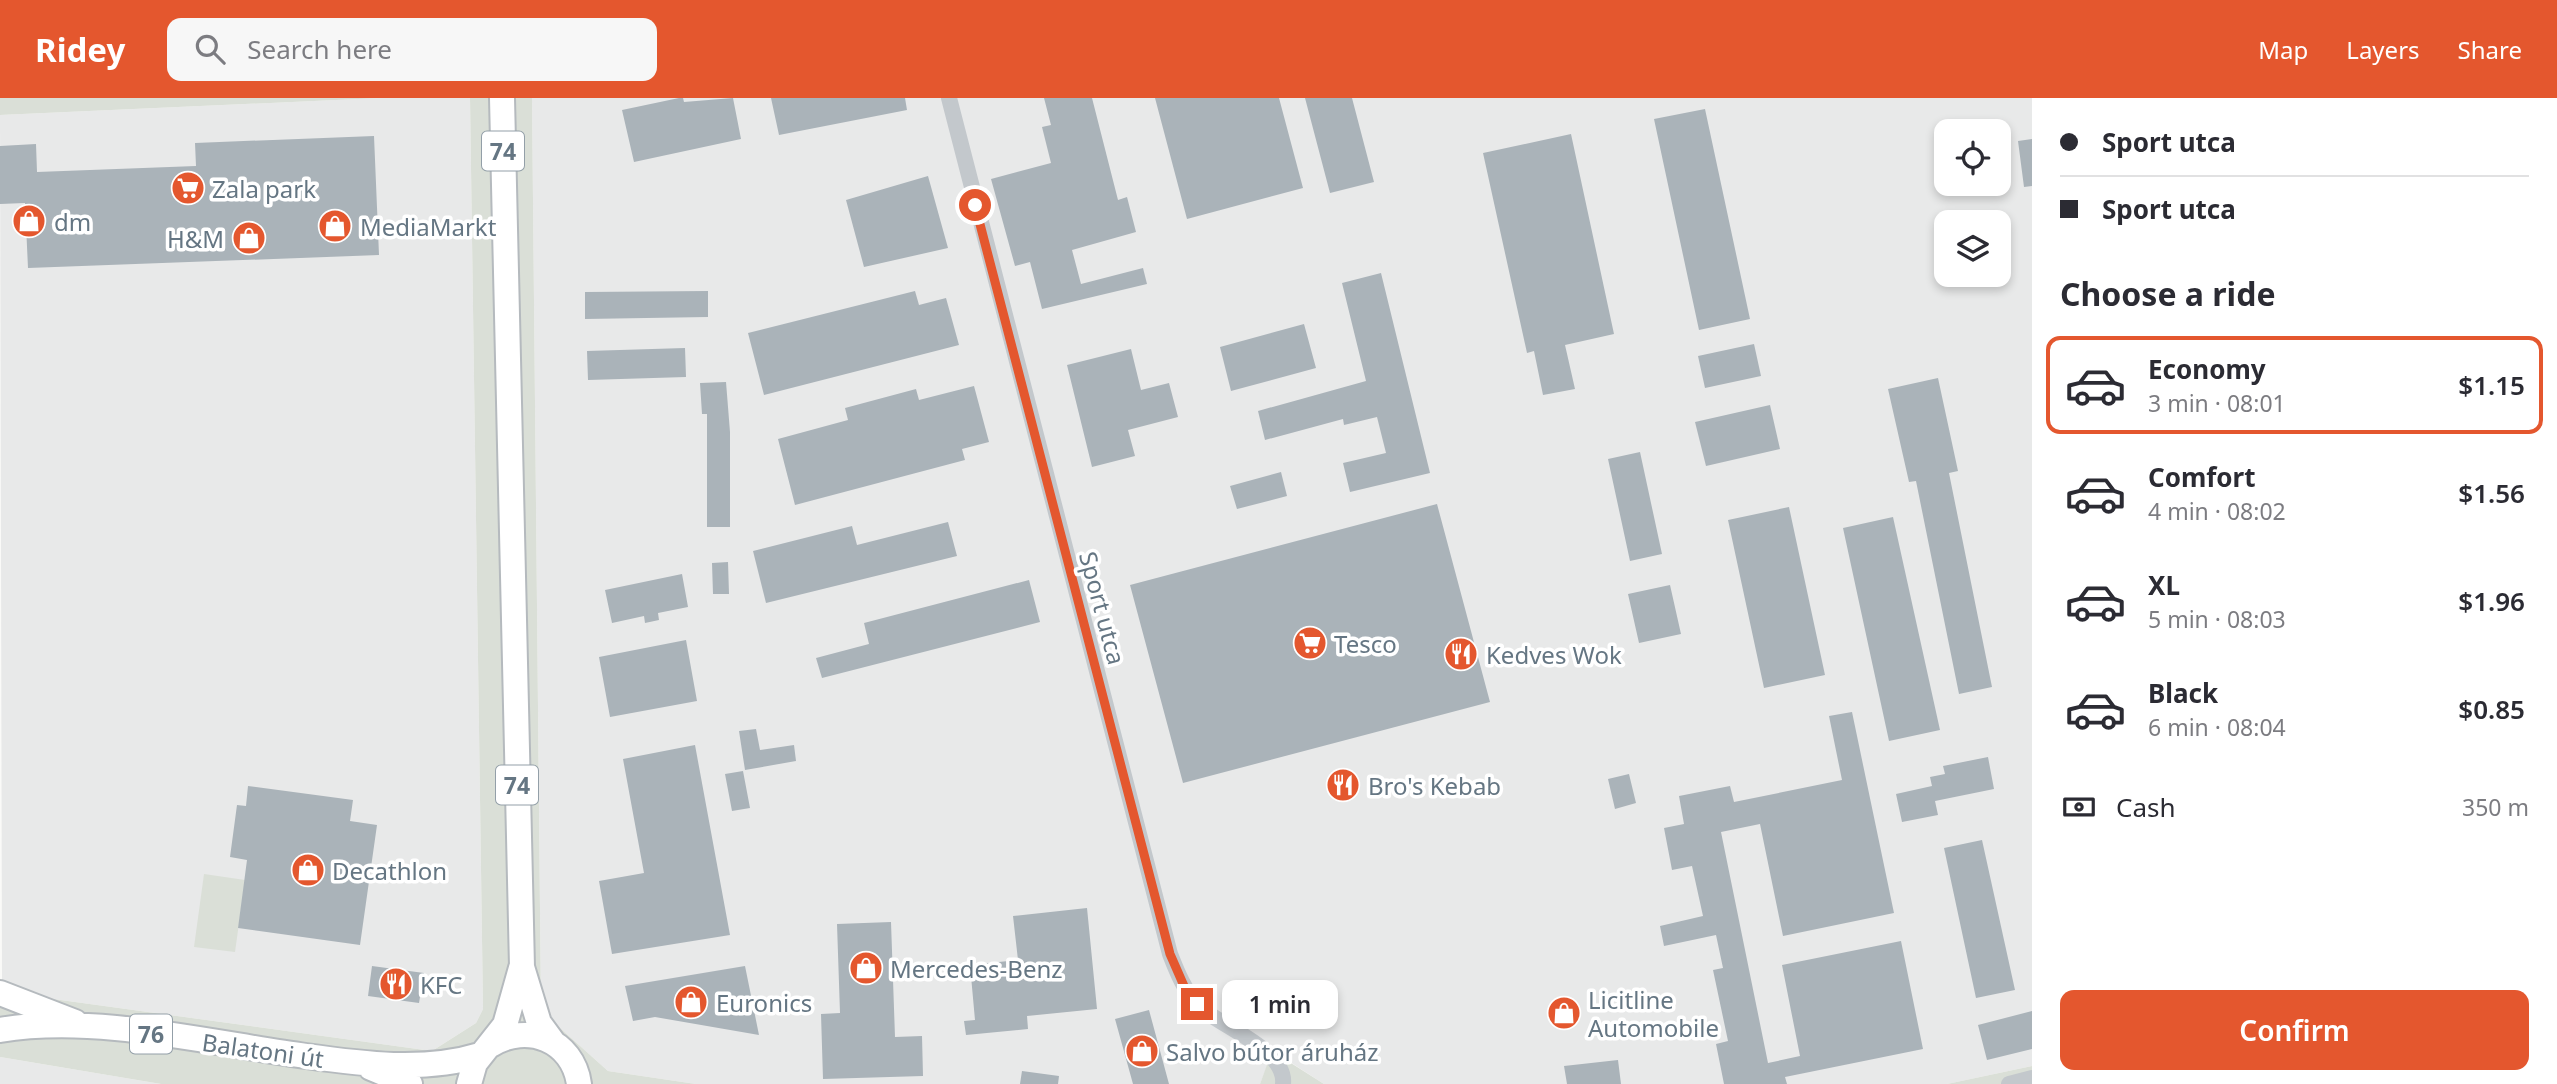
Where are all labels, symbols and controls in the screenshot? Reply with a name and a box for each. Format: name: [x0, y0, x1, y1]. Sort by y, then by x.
search box: [167, 18, 657, 81]
text: Ridey: [35, 27, 125, 72]
icon: search: [191, 30, 229, 68]
text: Search here: [247, 31, 392, 67]
text: Map: [2258, 33, 2308, 66]
text: Layers: [2346, 33, 2420, 66]
text: Share: [2458, 33, 2522, 66]
map controls: [1934, 119, 2011, 287]
button: locate: [1934, 119, 2011, 196]
text: Sport utca: [2102, 124, 2236, 160]
road number: 74: [482, 132, 524, 170]
supermarket icon: Zala park: [169, 169, 207, 207]
place label: Zala park: [212, 172, 316, 205]
route start: [959, 189, 991, 221]
text: Sport utca: [2102, 191, 2236, 227]
shop icon: dm: [10, 202, 48, 240]
place label: dm: [54, 205, 91, 238]
shop icon: MediaMarkt: [316, 207, 354, 245]
place label: MediaMarkt: [360, 210, 497, 243]
button: layers: [1934, 210, 2011, 287]
shop icon: H&M: [230, 219, 268, 257]
place label: H&M: [167, 222, 224, 255]
text: Choose a ride: [2060, 272, 2276, 315]
text: Economy: [2148, 351, 2266, 387]
icon: car: [2064, 354, 2127, 417]
text: $1.15: [2458, 367, 2525, 403]
text: 3 min · 08:01: [2148, 387, 2286, 419]
text: Comfort: [2148, 459, 2256, 495]
icon: car: [2064, 462, 2127, 525]
text: $1.56: [2458, 475, 2525, 511]
text: 4 min · 08:02: [2148, 495, 2286, 527]
street label: Sport utca: [1072, 548, 1134, 668]
text: XL: [2148, 567, 2180, 603]
icon: car: [2064, 570, 2127, 633]
text: $1.96: [2458, 583, 2525, 619]
text: 5 min · 08:03: [2148, 603, 2286, 635]
supermarket icon: Tesco: [1291, 624, 1329, 662]
place label: Tesco: [1334, 627, 1397, 660]
restaurant icon: Kedves Wok: [1442, 635, 1480, 673]
place label: Kedves Wok: [1486, 638, 1622, 671]
text: Black: [2148, 675, 2218, 711]
icon: car: [2064, 678, 2127, 741]
text: $0.85: [2458, 691, 2525, 727]
text: 6 min · 08:04: [2148, 711, 2286, 743]
road number: 74: [496, 765, 538, 804]
restaurant icon: Bro's Kebab: [1324, 766, 1362, 804]
place label: Bro's Kebab: [1368, 769, 1501, 802]
icon: cash: [2060, 788, 2098, 826]
text: Cash: [2116, 789, 2176, 825]
text: 350 m: [2462, 791, 2529, 823]
shop icon: Decathlon: [289, 851, 327, 889]
place label: Decathlon: [332, 854, 447, 887]
shop icon: Mercedes-Benz: [847, 949, 885, 987]
place label: Mercedes-Benz: [890, 952, 1063, 985]
restaurant icon: KFC: [377, 965, 415, 1003]
place label: KFC: [420, 968, 462, 1001]
callout: 1 min: [1222, 979, 1337, 1028]
shop icon: Euronics: [672, 983, 710, 1021]
place label: Licitline Automobile: [1588, 983, 1719, 1044]
place label: Euronics: [716, 986, 812, 1019]
route end: [1181, 988, 1213, 1020]
text: 1 min: [1249, 988, 1311, 1020]
button: Confirm: [2060, 990, 2529, 1070]
shop icon: Licitline Automobile: [1545, 994, 1583, 1032]
road number: 76: [130, 1015, 172, 1054]
street label: Balatoni út: [200, 1025, 326, 1075]
shop icon: Salvo bútor áruház: [1123, 1032, 1161, 1070]
place label: Salvo bútor áruház: [1166, 1035, 1379, 1068]

